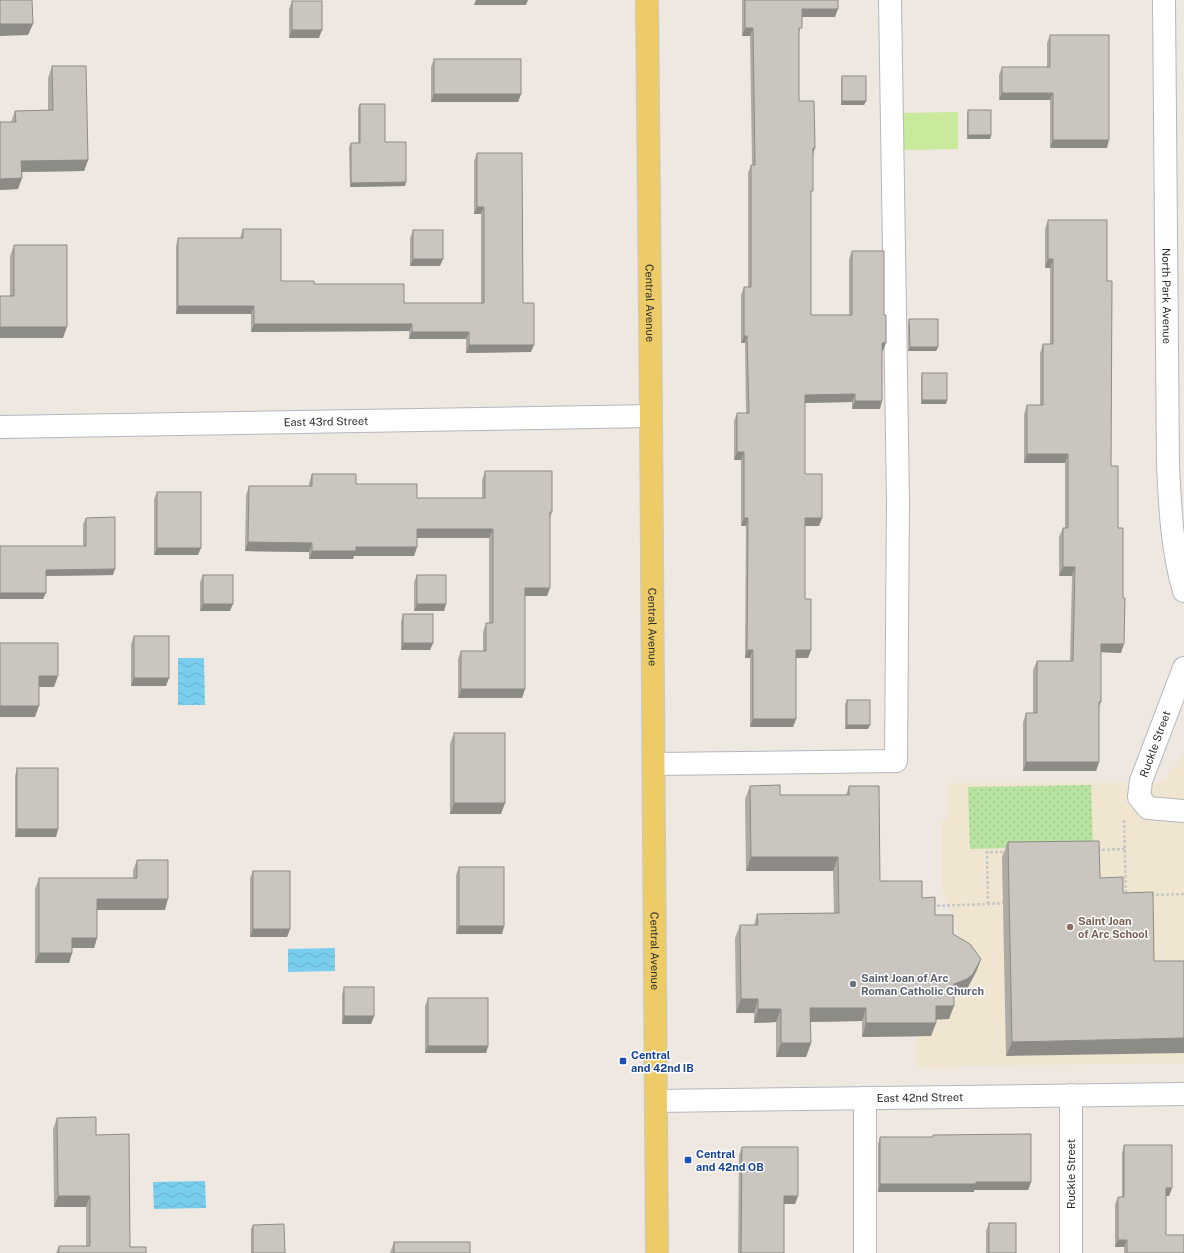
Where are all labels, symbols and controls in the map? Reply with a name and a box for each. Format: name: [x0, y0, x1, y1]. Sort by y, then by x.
street label: North Park Avenue: [1160, 248, 1173, 344]
street label: Central Avenue: [644, 264, 656, 342]
street label: East 43rd Street: [284, 415, 368, 428]
street label: Central Avenue: [646, 588, 659, 666]
street label: Ruckle Street: [1137, 709, 1173, 779]
street label: Central Avenue: [649, 912, 661, 990]
place label: Saint Joan of Arc School: [1078, 915, 1149, 940]
marker: Saint Joan of Arc School: [1065, 922, 1075, 932]
place label: Saint Joan of Arc Roman Catholic Church: [861, 972, 984, 997]
marker: Saint Joan of Arc Roman Catholic Church: [848, 979, 858, 989]
place label: Central and 42nd IB: [631, 1049, 694, 1074]
marker: Central and 42nd IB: [618, 1056, 628, 1066]
street label: East 42nd Street: [877, 1091, 963, 1104]
street label: Ruckle Street: [1065, 1139, 1077, 1209]
place label: Central and 42nd OB: [696, 1148, 764, 1173]
marker: Central and 42nd OB: [683, 1155, 693, 1165]

